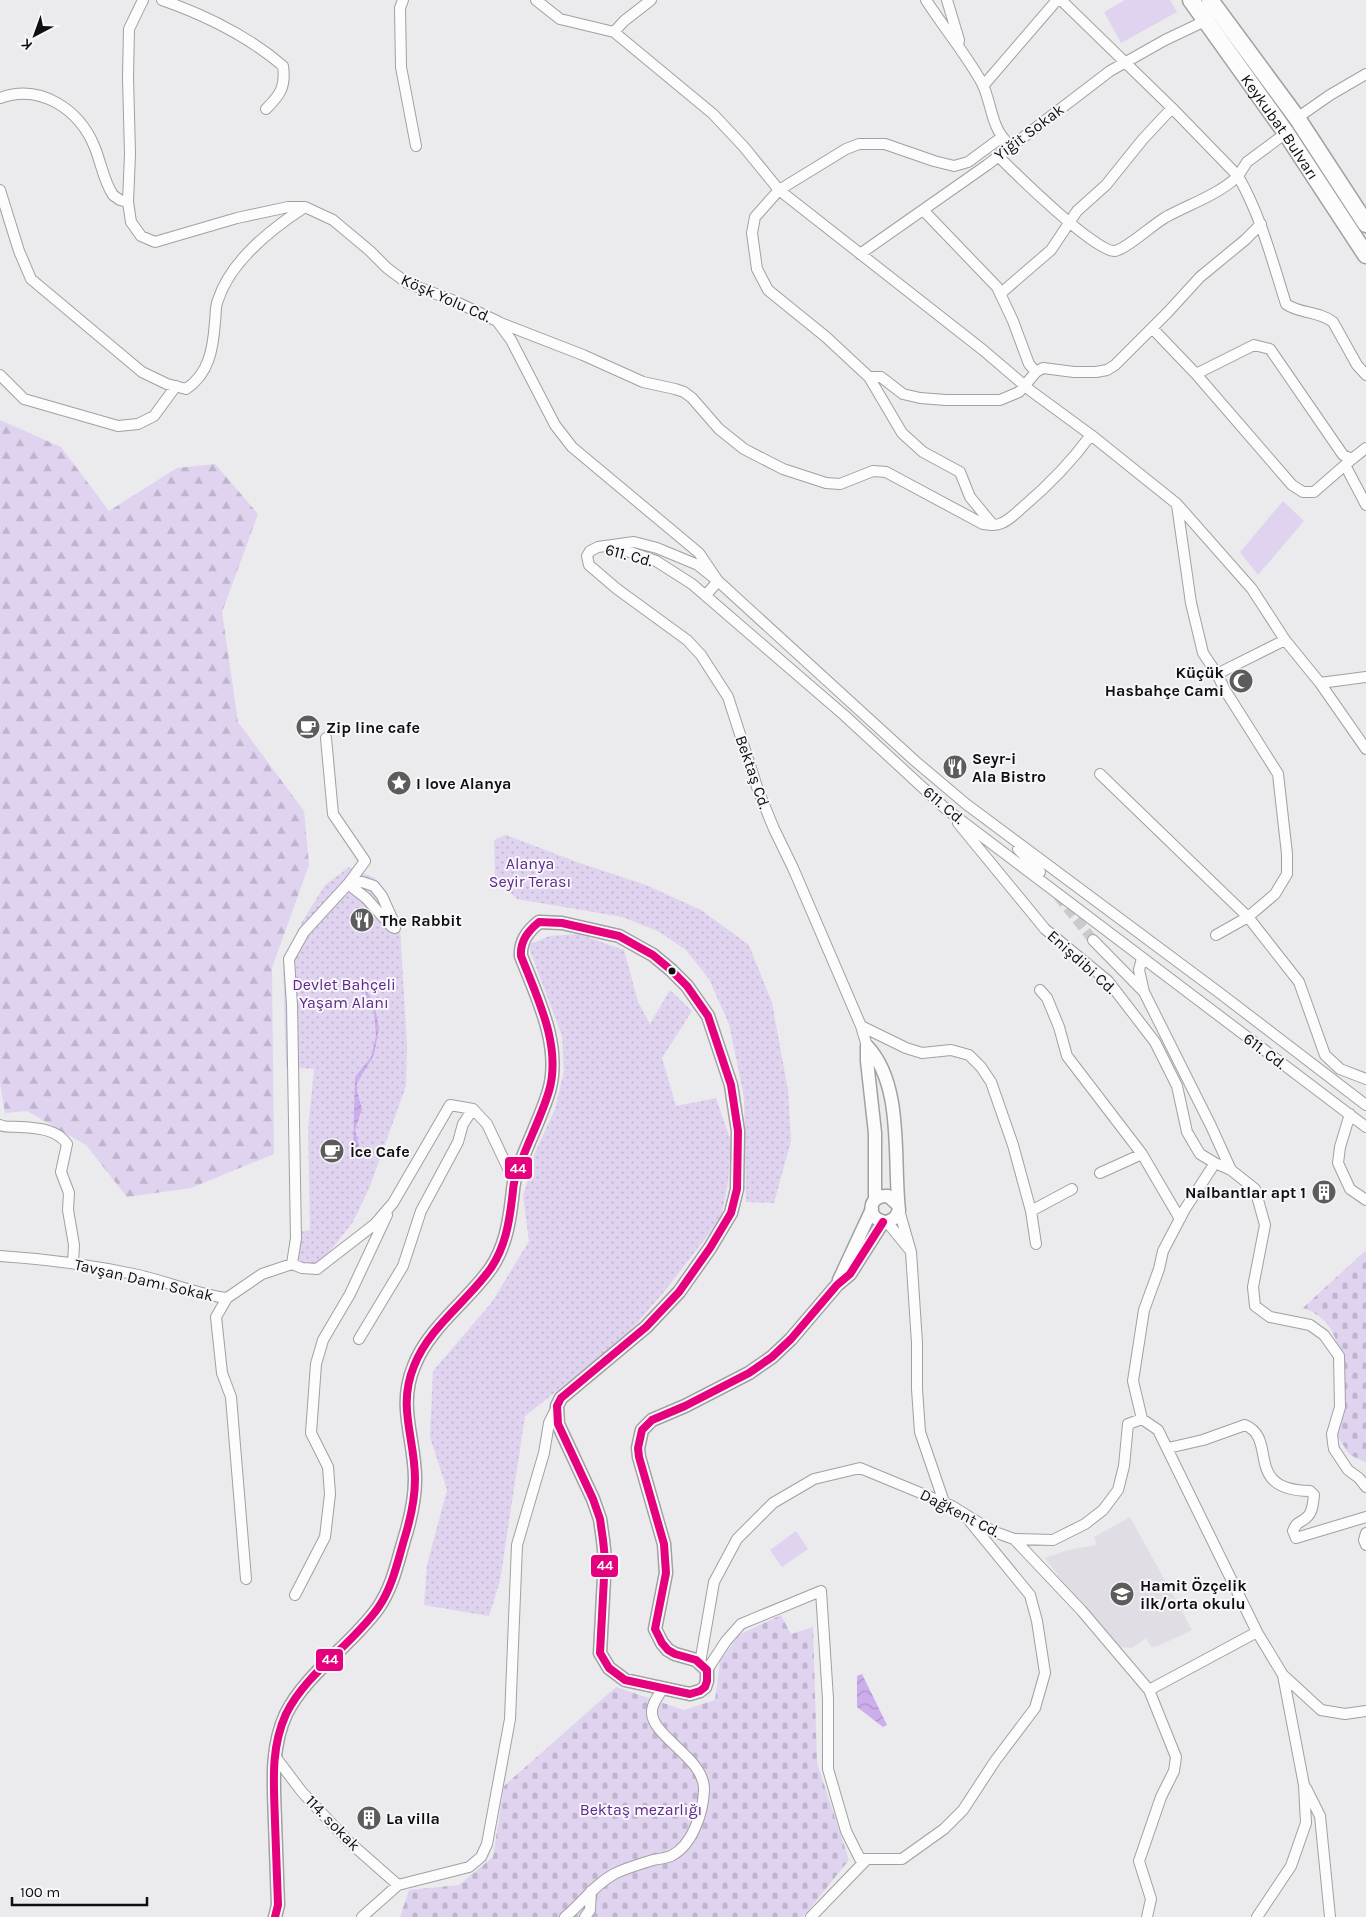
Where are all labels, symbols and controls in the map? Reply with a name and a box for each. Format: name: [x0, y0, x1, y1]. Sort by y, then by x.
north arrow: [10, 10, 60, 60]
text: K: [17, 34, 36, 54]
street label: Keykubat Bulvarı: [1237, 70, 1323, 183]
street label: Yiğit Sokak: [990, 100, 1068, 164]
street label: Köşk Yolu Cd.: [398, 270, 494, 326]
street label: 611. Cd.: [603, 540, 655, 570]
place label: Küçük Hasbahçe Cami: [1105, 663, 1225, 700]
mosque icon: Küçük Hasbahçe Cami: [1228, 668, 1254, 694]
cafe icon: Zip line cafe: [295, 714, 321, 740]
place label: Zip line cafe: [326, 718, 420, 737]
street label: Bektaş Cd.: [732, 733, 774, 811]
place label: Seyr-i Ala Bistro: [972, 749, 1046, 786]
restaurant icon: Seyr-i Ala Bistro: [942, 754, 968, 780]
place icon: I love Alanya: [386, 770, 412, 796]
place label: I love Alanya: [416, 774, 511, 793]
street label: 611. Cd.: [919, 782, 969, 828]
park label: Alanya Seyir Terası: [489, 854, 571, 891]
restaurant icon: The Rabbit: [349, 907, 375, 933]
place label: The Rabbit: [380, 911, 462, 930]
street label: Enişdibi Cd.: [1044, 926, 1121, 998]
unlabelled marker: [667, 966, 677, 976]
park label: Devlet Bahçeli Yaşam Alanı: [292, 975, 396, 1012]
street label: 611. Cd.: [1240, 1029, 1290, 1073]
cafe icon: İce Cafe: [319, 1138, 345, 1164]
place label: İce Cafe: [350, 1142, 410, 1161]
line badge: 44: [504, 1156, 533, 1180]
text: 44: [510, 1160, 527, 1177]
building icon: Nalbantlar apt 1: [1311, 1179, 1337, 1205]
place label: Nalbantlar apt 1: [1185, 1183, 1306, 1202]
street label: Tavşan Damı Sokak: [73, 1255, 215, 1305]
street label: Dağkent Cd.: [917, 1485, 1003, 1541]
line badge: 44: [590, 1554, 619, 1578]
text: 44: [597, 1557, 614, 1574]
place label: Hamit Özçelik ilk/orta okulu: [1140, 1576, 1247, 1613]
school or university icon: Hamit Özçelik ilk/orta okulu: [1109, 1581, 1135, 1607]
line badge: 44: [315, 1648, 344, 1672]
text: 44: [322, 1651, 339, 1668]
street label: 114. sokak: [302, 1791, 364, 1855]
park label: Bektaş mezarlığı: [580, 1800, 702, 1819]
building icon: La villa: [356, 1805, 382, 1831]
place label: La villa: [386, 1809, 440, 1828]
scale bar: [12, 1874, 148, 1906]
text: 100 m: [20, 1883, 60, 1901]

